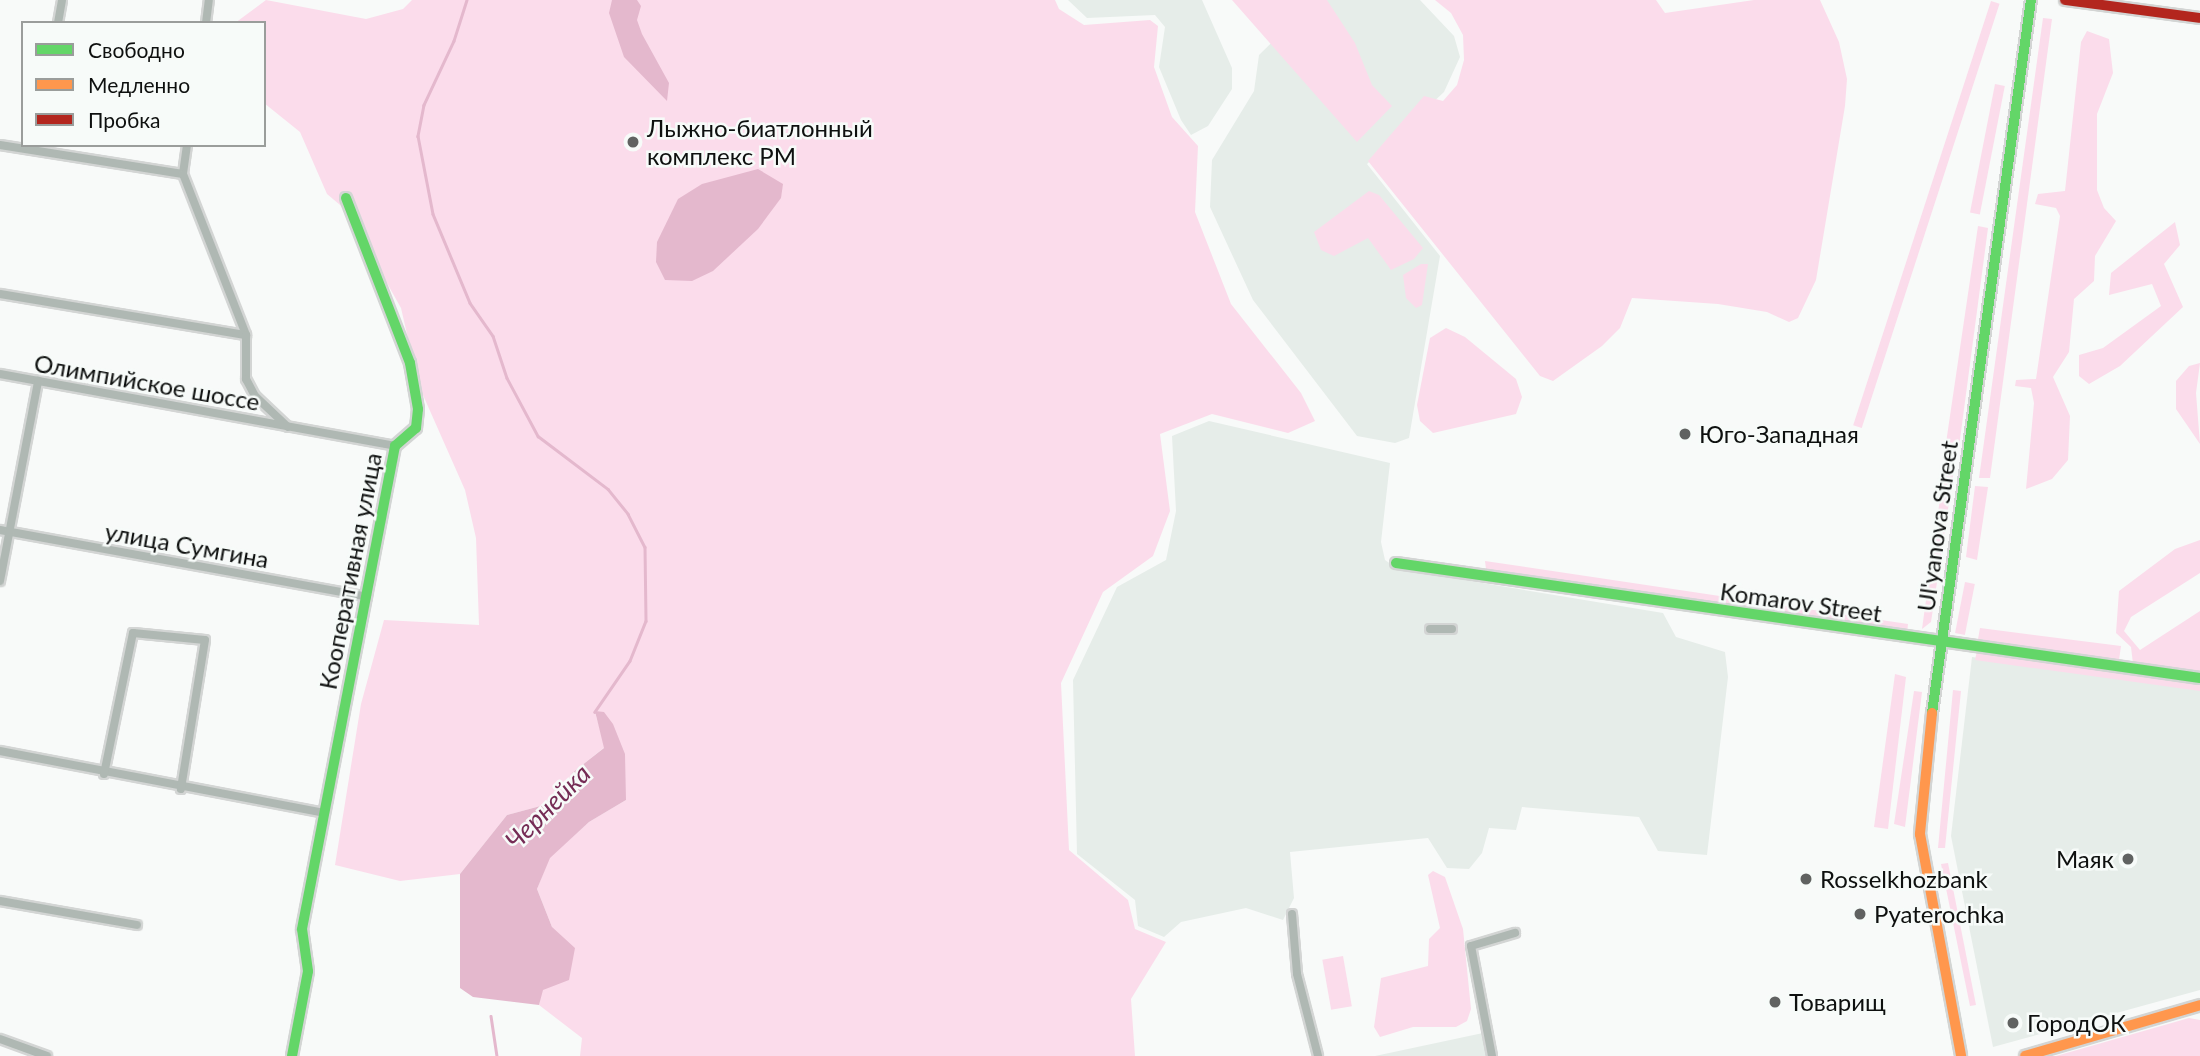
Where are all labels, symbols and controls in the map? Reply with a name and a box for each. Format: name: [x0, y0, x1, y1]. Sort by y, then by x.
legend: [21, 21, 266, 147]
text: Свободно: [88, 37, 185, 62]
text: Медленно: [88, 72, 190, 97]
text: Пробка: [88, 107, 161, 132]
place label: Лыжно-биатлонный комплекс РМ: [647, 114, 873, 170]
marker: Лыжно-биатлонный комплекс РМ: [625, 134, 641, 150]
street label: Олимпийское шоссе: [32, 348, 262, 416]
place label: Юго-Западная: [1699, 420, 1859, 448]
marker: Юго-Западная: [1677, 426, 1693, 442]
street label: Ul'yanova Street: [1911, 439, 1963, 613]
street label: Кооперативная улица: [313, 450, 387, 692]
street label: улица Сумгина: [103, 516, 271, 574]
street label: Komarov Street: [1718, 576, 1884, 628]
water label: Чернейка: [499, 758, 597, 856]
place label: Маяк: [2056, 845, 2114, 873]
marker: Маяк: [2120, 851, 2136, 867]
place label: Rosselkhozbank: [1820, 865, 1988, 893]
marker: Rosselkhozbank: [1798, 871, 1814, 887]
place label: Pyaterochka: [1874, 900, 2004, 928]
marker: Pyaterochka: [1852, 906, 1868, 922]
place label: Товарищ: [1789, 988, 1886, 1016]
marker: Товарищ: [1767, 994, 1783, 1010]
place label: ГородОК: [2027, 1009, 2126, 1037]
marker: ГородОК: [2005, 1015, 2021, 1031]

